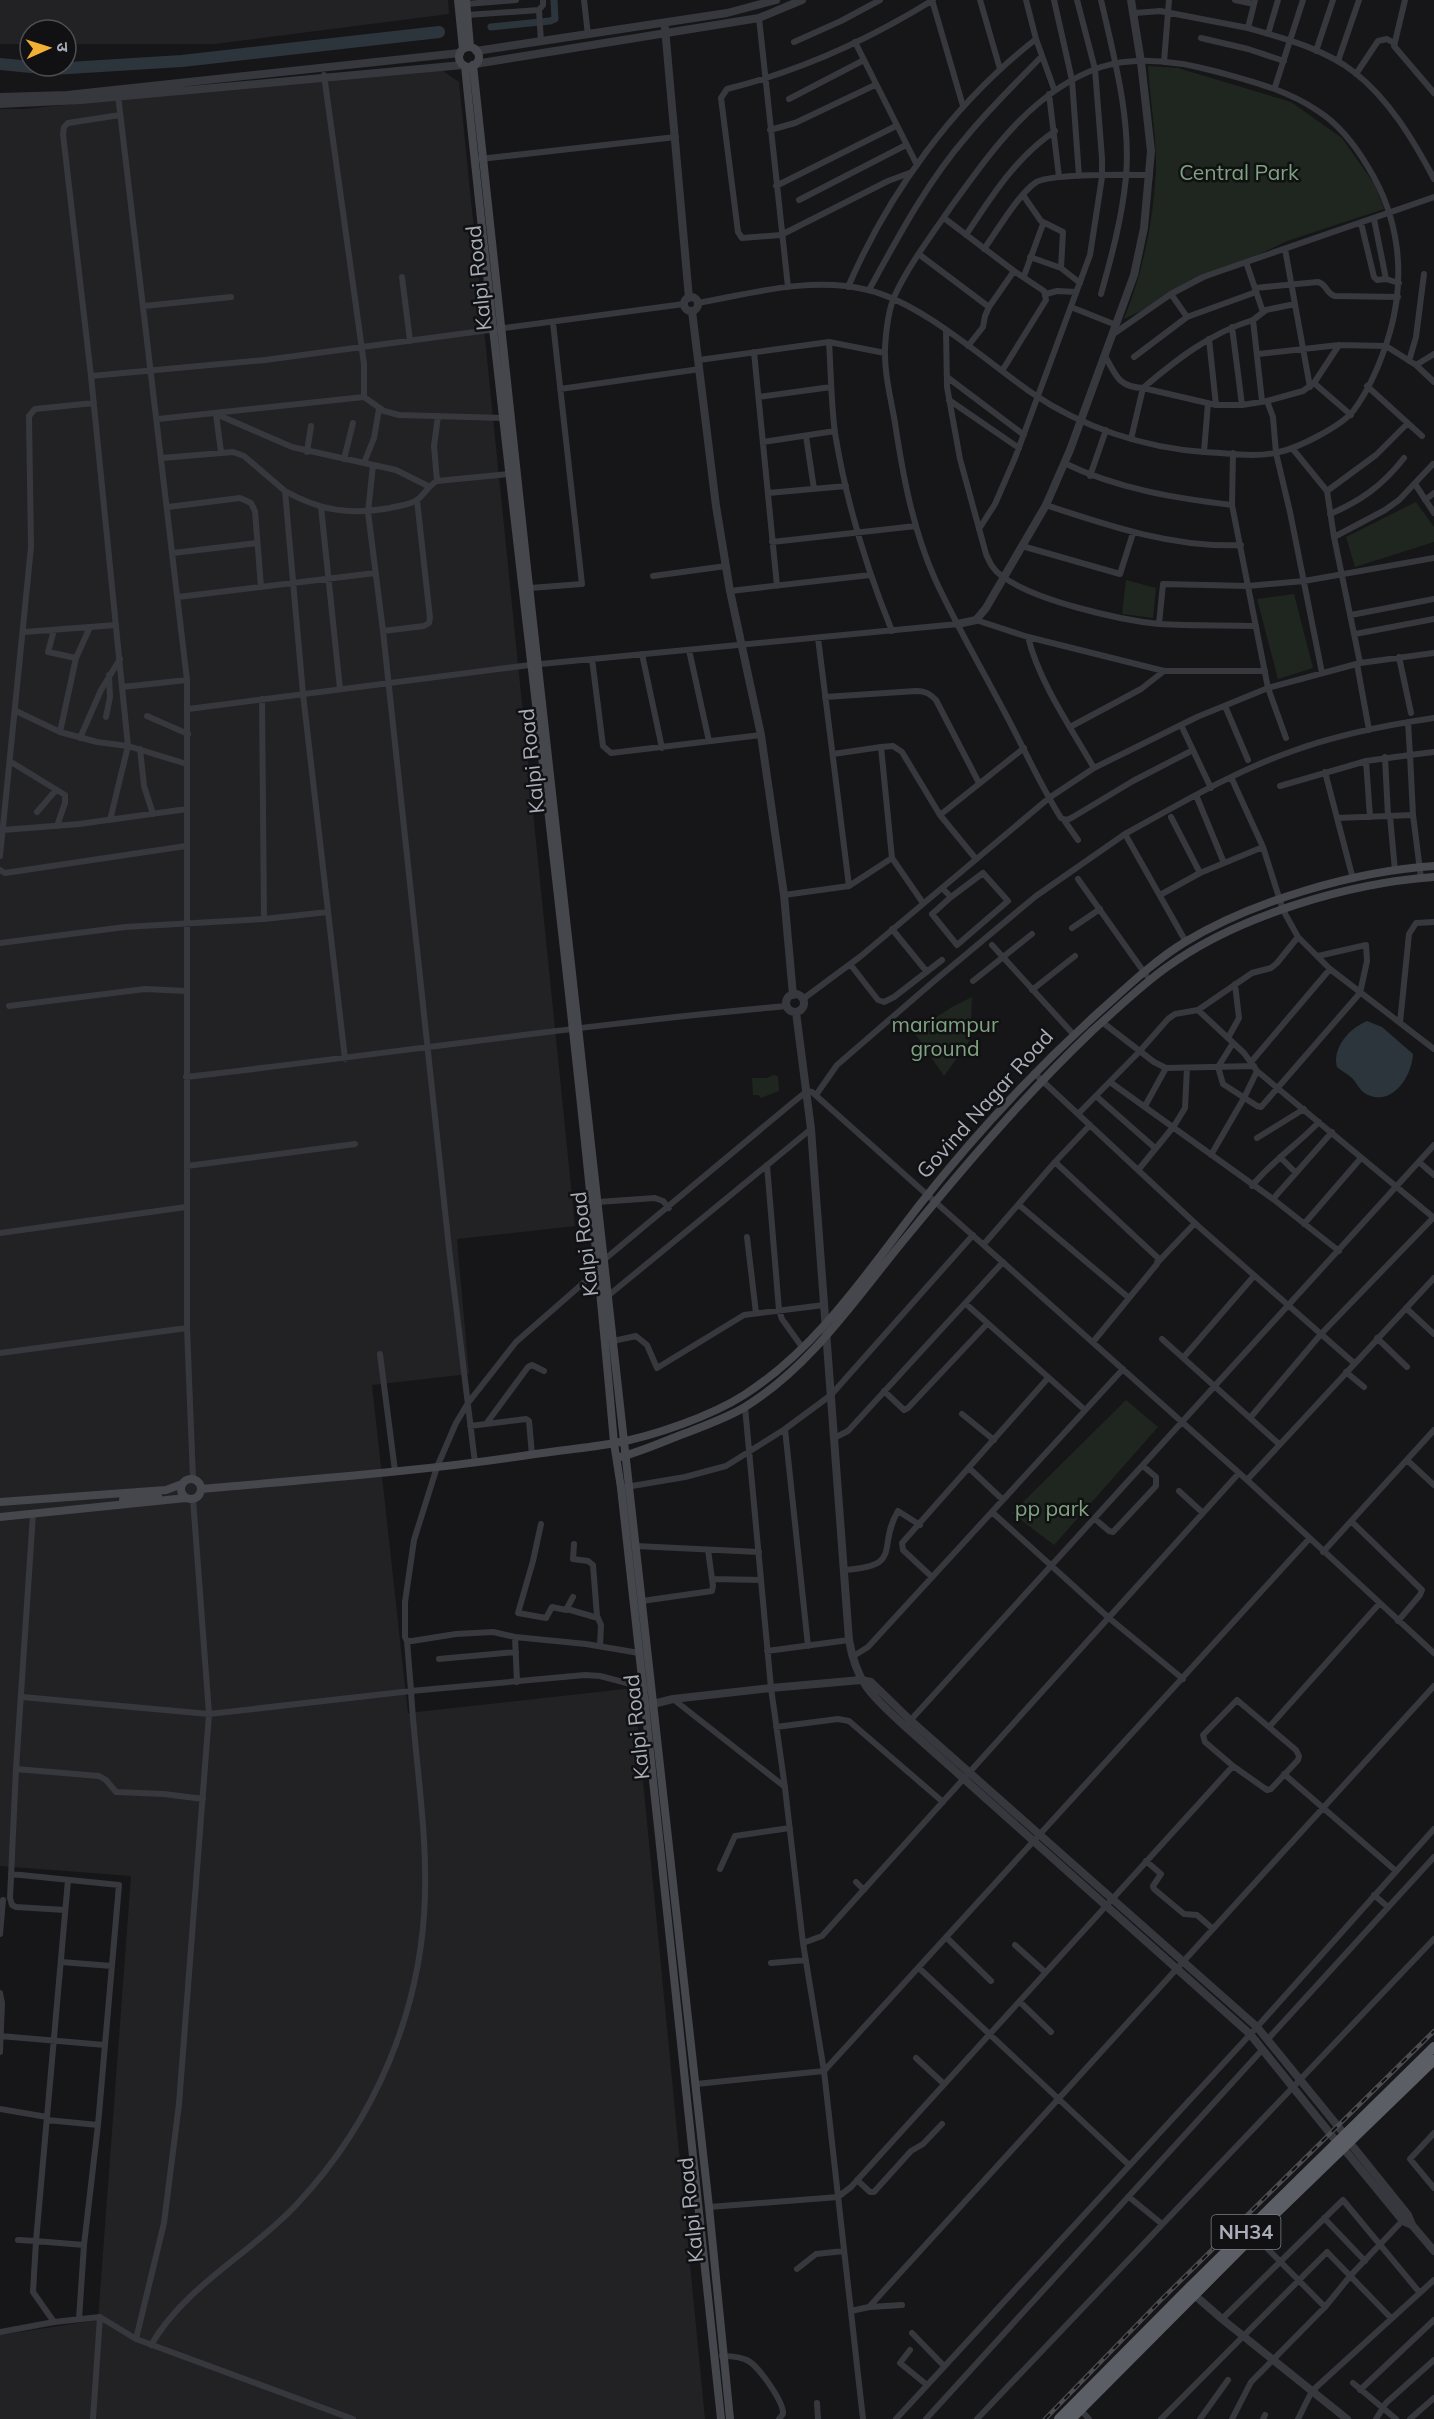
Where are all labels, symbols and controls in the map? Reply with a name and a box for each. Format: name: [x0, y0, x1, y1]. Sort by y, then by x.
north arrow: [18, 18, 78, 78]
text: उ: [53, 42, 73, 53]
park label: Central Park: [1179, 159, 1299, 185]
street label: Kalpi Road: [460, 224, 496, 332]
street label: Kalpi Road: [513, 707, 549, 815]
park label: mariampur ground: [891, 1011, 999, 1061]
street label: Govind Nagar Road: [910, 1023, 1058, 1183]
street label: Kalpi Road: [565, 1190, 603, 1298]
park label: pp park: [1015, 1495, 1089, 1521]
street label: Kalpi Road: [618, 1673, 654, 1781]
street label: Kalpi Road: [672, 2156, 708, 2264]
road number: NH34: [1212, 2215, 1280, 2249]

